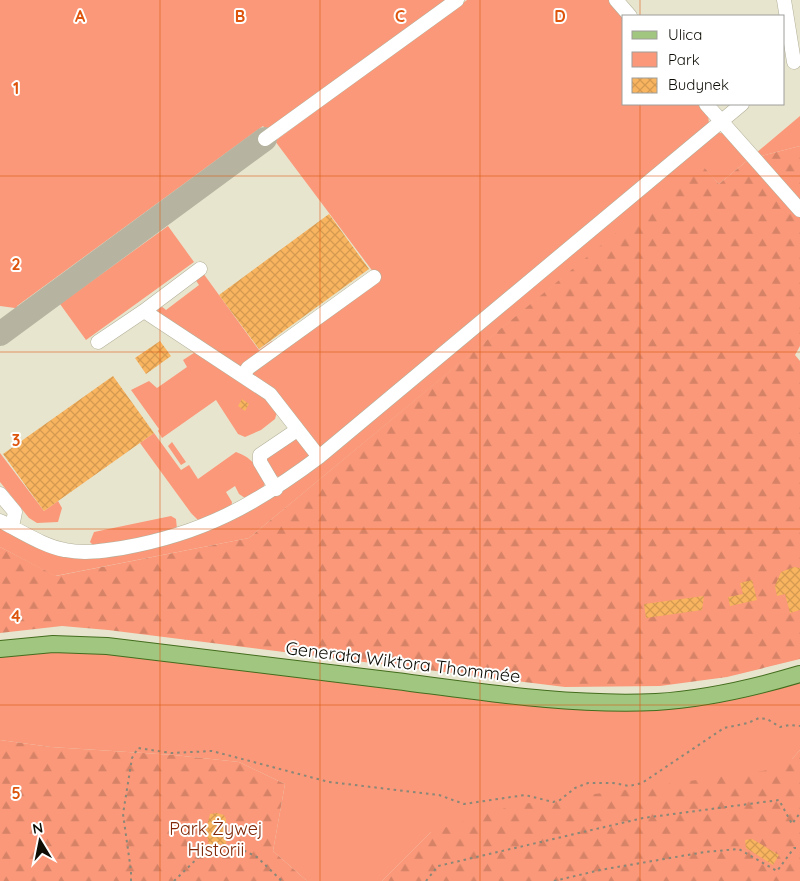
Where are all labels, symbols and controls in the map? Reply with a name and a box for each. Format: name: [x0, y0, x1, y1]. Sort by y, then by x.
text: A: [75, 6, 86, 26]
text: B: [235, 6, 245, 26]
text: C: [395, 6, 405, 26]
text: D: [554, 6, 566, 26]
legend: [622, 15, 785, 105]
text: Ulica: [668, 25, 702, 44]
text: Park: [668, 50, 700, 69]
text: Budynek: [668, 75, 729, 94]
text: 1: [13, 78, 19, 98]
text: 2: [11, 254, 21, 274]
text: 3: [12, 430, 20, 450]
text: 4: [11, 606, 21, 626]
street label: Generała Wiktora Thommée: [284, 636, 522, 688]
text: 5: [11, 783, 21, 803]
north arrow: [15, 816, 65, 866]
park label: Park Żywej Historii: [169, 817, 263, 861]
text: N: [31, 818, 44, 838]

